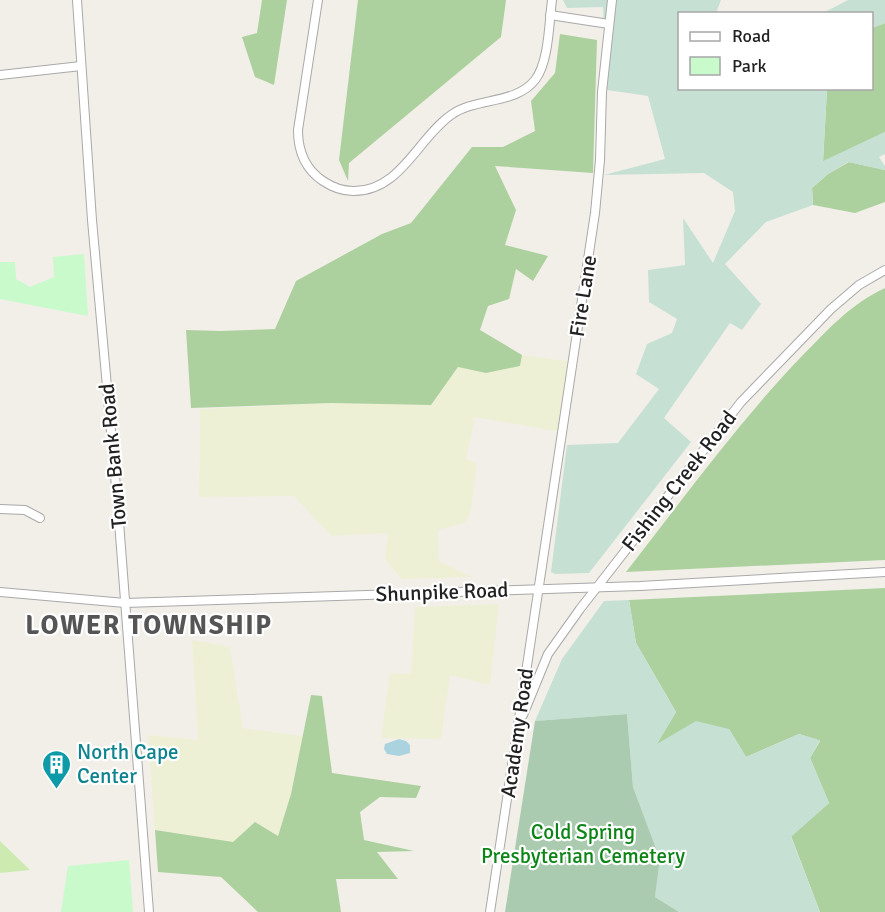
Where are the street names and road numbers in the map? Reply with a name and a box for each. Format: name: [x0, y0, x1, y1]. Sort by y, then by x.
street label: Fire Lane: [564, 253, 602, 339]
street label: Town Bank Road: [94, 382, 132, 530]
street label: Fishing Creek Road: [616, 406, 742, 556]
street label: Shunpike Road: [375, 577, 509, 607]
street label: Academy Road: [495, 667, 539, 799]

